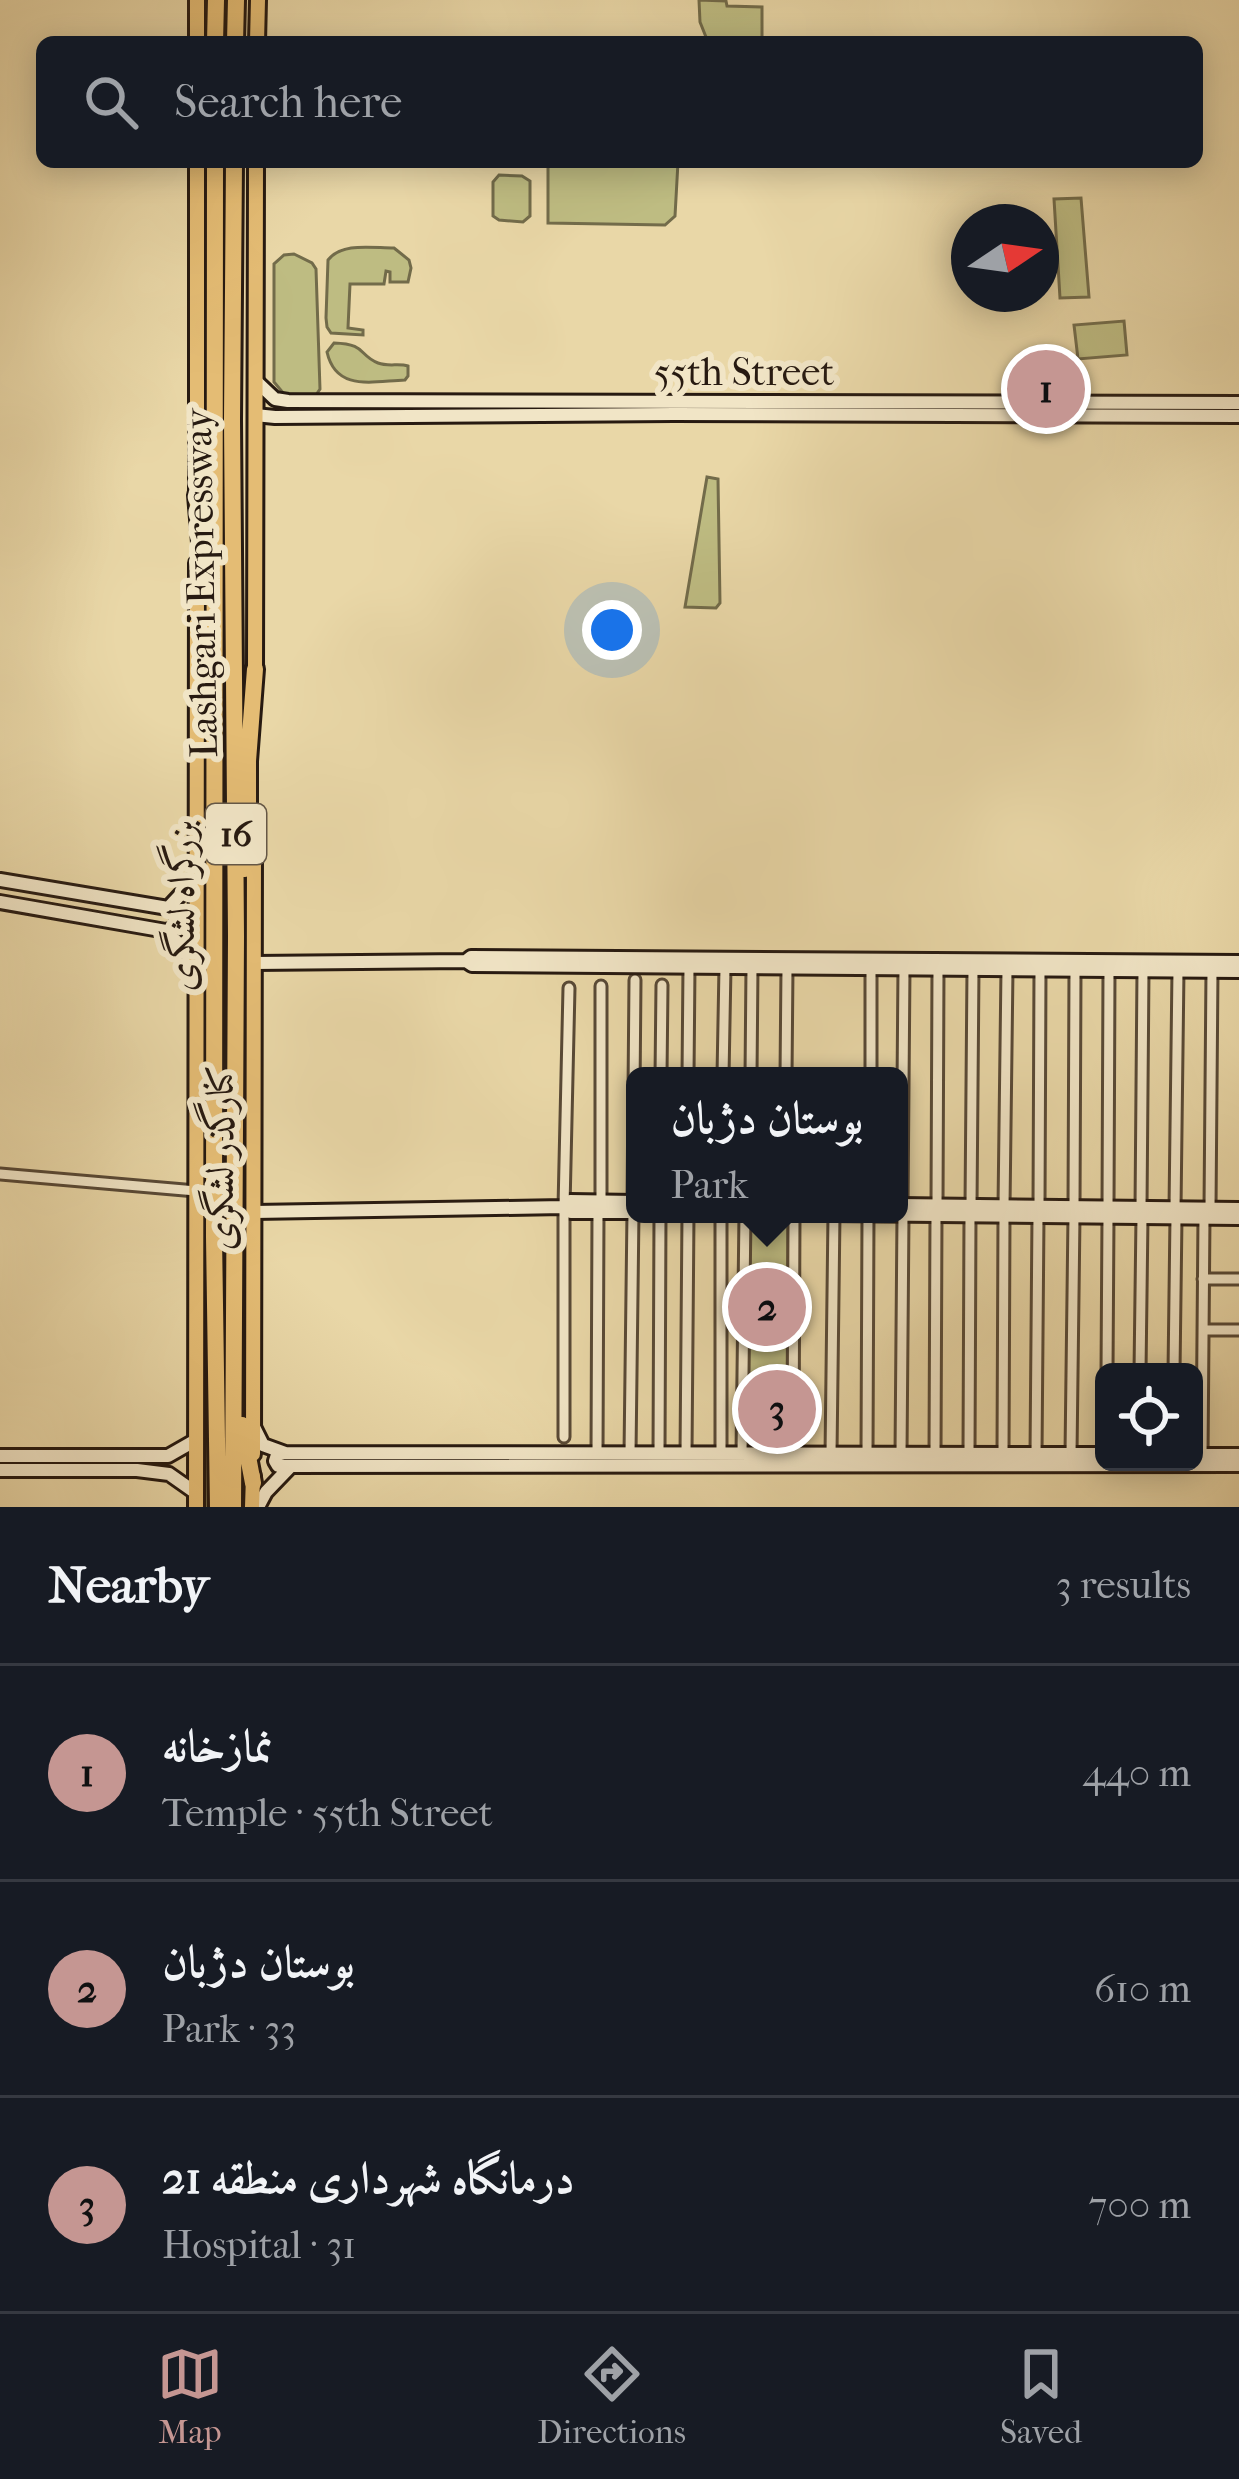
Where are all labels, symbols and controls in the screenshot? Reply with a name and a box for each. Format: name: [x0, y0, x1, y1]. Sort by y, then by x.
search box: [36, 36, 1203, 168]
icon: search: [78, 69, 144, 135]
text: Search here: [174, 76, 402, 129]
north arrow: [951, 204, 1059, 312]
pin: 1: [1007, 344, 1085, 434]
street label: 55th Street: [654, 349, 834, 395]
street label: Lashgari Expressway: [175, 407, 227, 758]
your location: [582, 600, 642, 660]
road number: 16: [206, 804, 266, 864]
street label: بزرگراه لشگری: [156, 820, 205, 992]
street label: کنارگذر لشگری: [192, 1065, 244, 1251]
popup: [626, 1067, 908, 1223]
text: بوستان دژبان: [671, 1092, 863, 1145]
text: Park: [671, 1162, 748, 1208]
pin: 2: [728, 1262, 806, 1352]
map controls: [1095, 1363, 1203, 1471]
button: locate: [1095, 1363, 1203, 1471]
pin: 3: [738, 1364, 816, 1454]
text: Nearby: [48, 1555, 209, 1615]
text: 3 results: [1056, 1562, 1191, 1608]
text: نمازخانه: [162, 1720, 273, 1773]
text: 1: [80, 1750, 94, 1796]
text: 440 m: [1082, 1750, 1191, 1796]
text: Temple · 55th Street: [162, 1790, 493, 1836]
text: بوستان دژبان: [162, 1936, 355, 1989]
text: 2: [77, 1966, 97, 2012]
text: 610 m: [1094, 1966, 1191, 2012]
text: Park · 33: [162, 2006, 296, 2052]
text: درمانگاه شهرداری منطقه 21: [162, 2152, 575, 2205]
text: 3: [79, 2182, 95, 2228]
text: 700 m: [1088, 2182, 1191, 2228]
text: Hospital · 31: [162, 2222, 356, 2268]
tab: Map: [157, 2341, 223, 2452]
tab: Directions: [537, 2341, 686, 2452]
tab: Saved: [1000, 2341, 1082, 2452]

